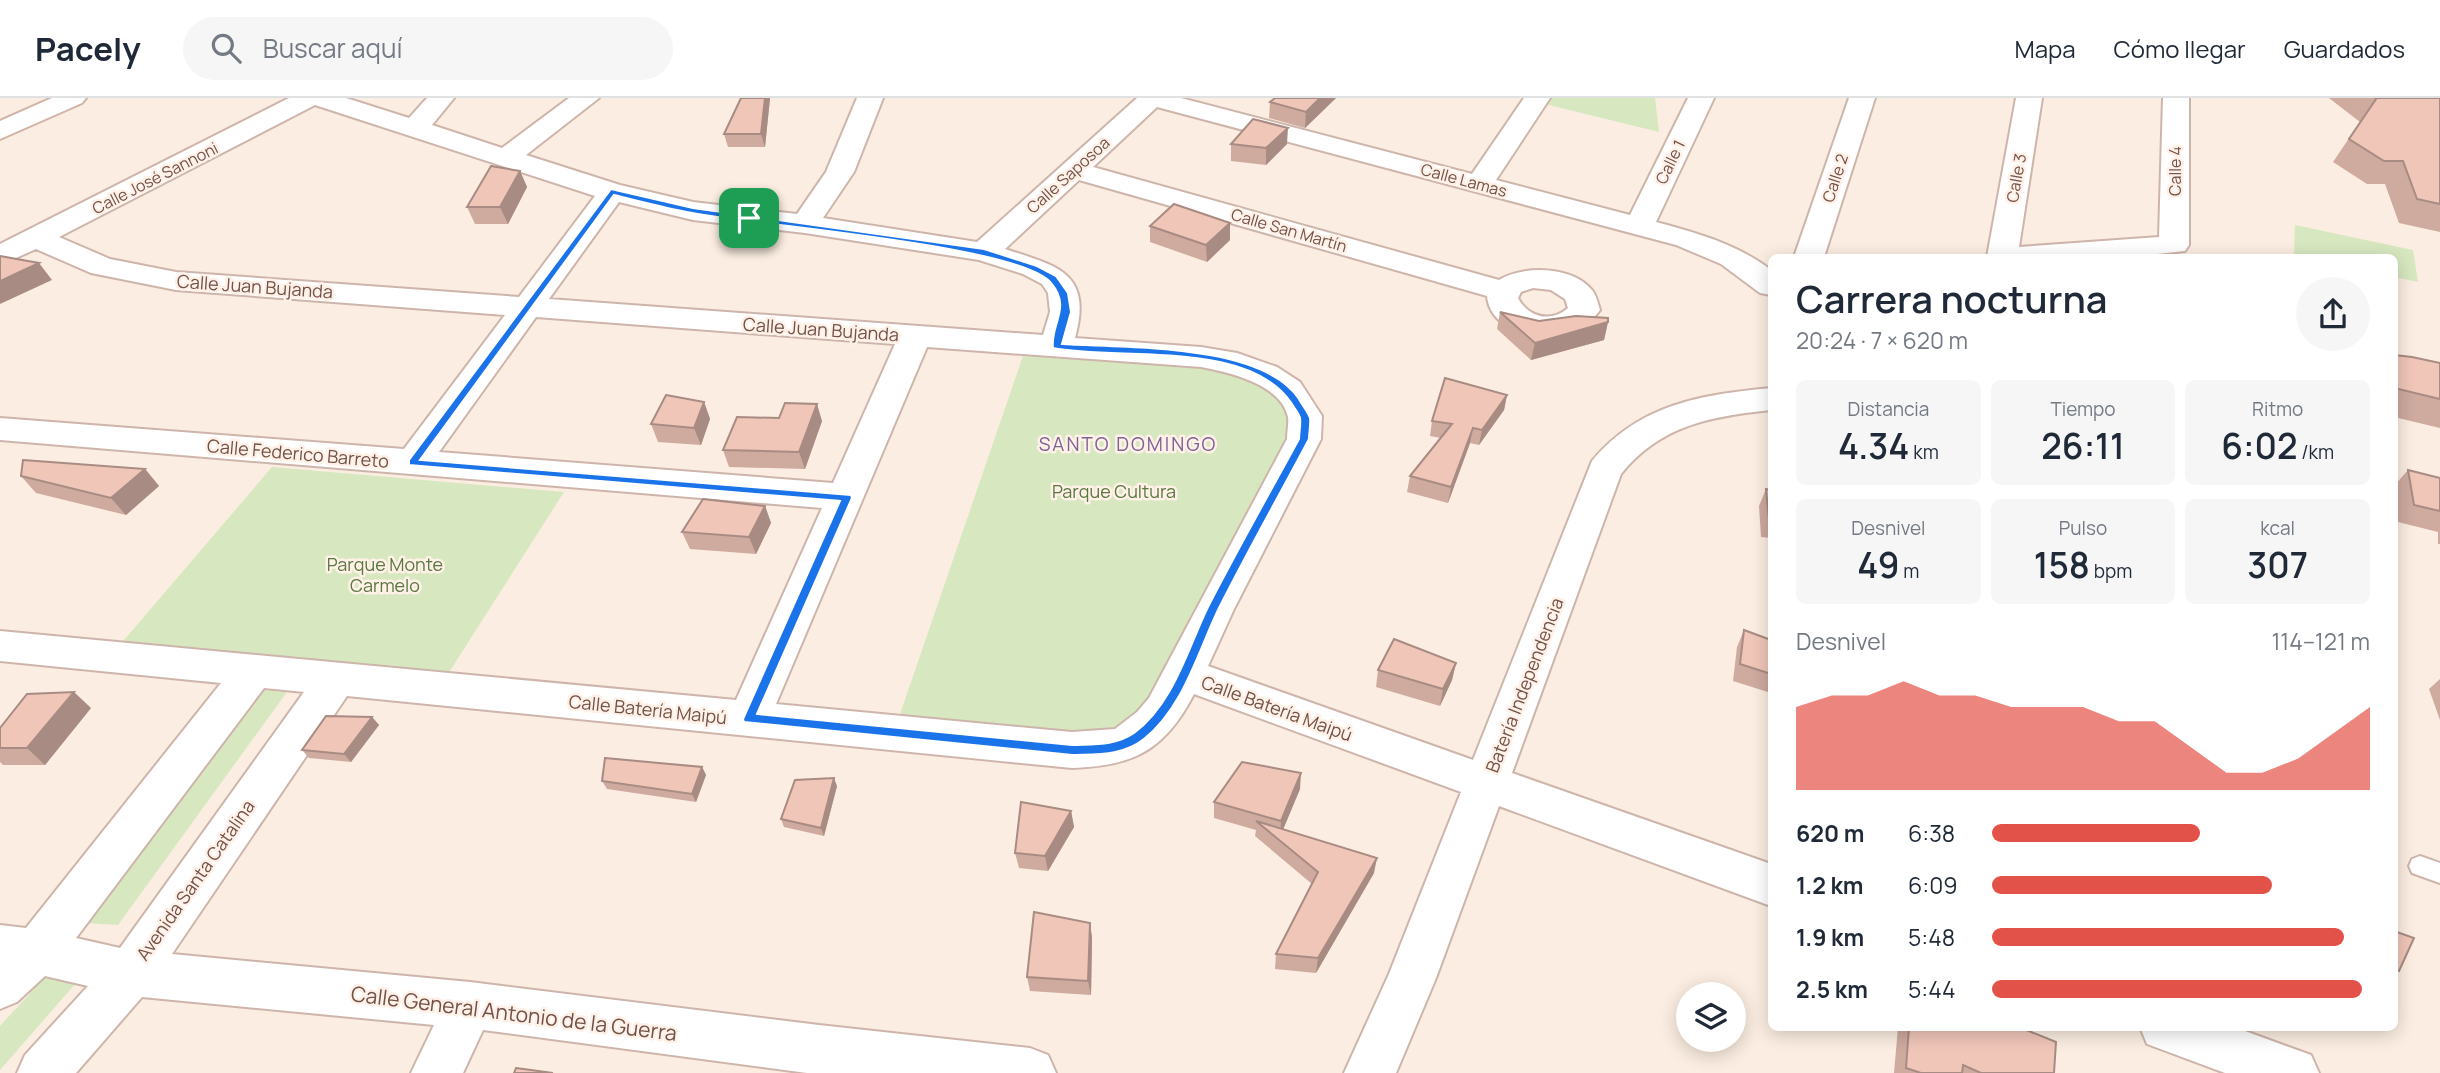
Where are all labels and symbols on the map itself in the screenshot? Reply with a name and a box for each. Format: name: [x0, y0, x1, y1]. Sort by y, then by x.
street label: Calle Saposoa: [1022, 132, 1114, 218]
street label: Calle 1: [1650, 136, 1690, 188]
street label: Calle José Sannoni: [88, 137, 222, 219]
street label: Calle 4: [2164, 146, 2186, 196]
street label: Calle 2: [1817, 151, 1853, 205]
street label: Calle 3: [2001, 152, 2031, 204]
street label: Calle Lamas: [1419, 158, 1509, 202]
pin: [719, 188, 779, 248]
street label: Calle San Martín: [1228, 203, 1350, 257]
street label: Calle Juan Bujanda: [176, 269, 334, 303]
street label: Calle Juan Bujanda: [742, 312, 900, 346]
district label: SANTO DOMINGO: [1039, 431, 1217, 457]
street label: Calle Federico Barreto: [206, 433, 390, 473]
park label: Parque Cultura: [1052, 479, 1176, 503]
park label: Parque Monte Carmelo: [327, 552, 443, 597]
street label: Batería Independencia: [1480, 594, 1568, 776]
street label: Calle Batería Maipú: [1198, 670, 1356, 746]
street label: Calle Batería Maipú: [568, 689, 728, 729]
street label: Avenida Santa Catalina: [130, 795, 260, 965]
street label: Calle General Antonio de la Guerra: [349, 979, 679, 1047]

